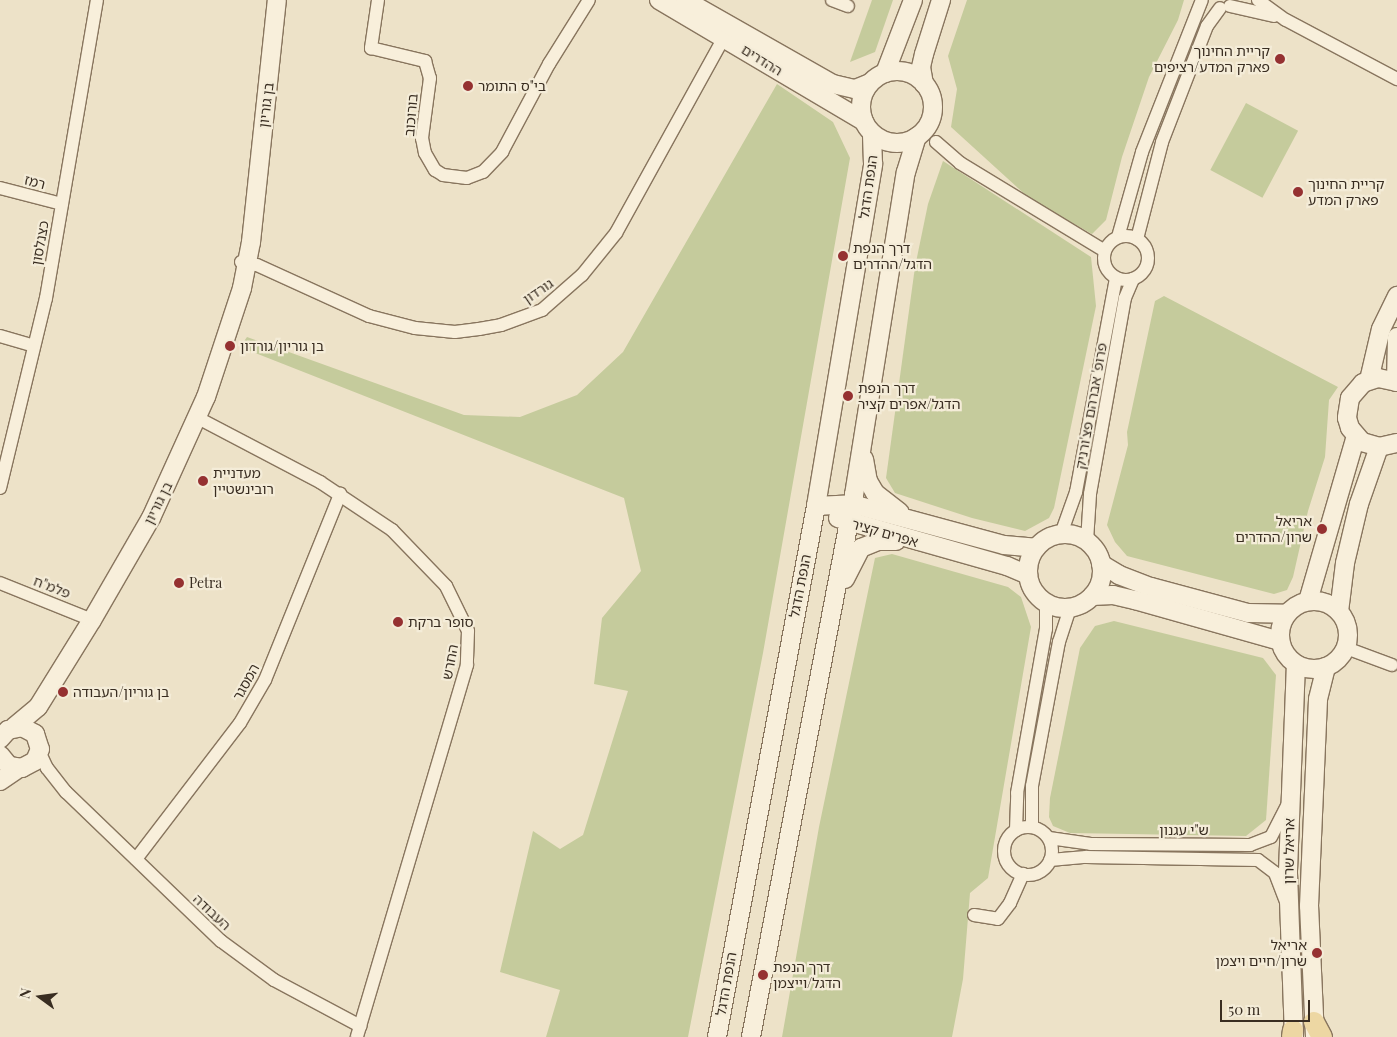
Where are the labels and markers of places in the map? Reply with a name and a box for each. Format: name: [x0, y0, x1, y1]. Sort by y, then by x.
place label: קריית החינוך פארק המדע/רציפים: [1154, 43, 1270, 75]
marker: קריית החינוך פארק המדע/רציפים: [1274, 53, 1286, 65]
place label: בי"ס התומר: [478, 78, 546, 94]
marker: בי"ס התומר: [462, 80, 474, 92]
place label: קריית החינוך פארק המדע: [1308, 176, 1384, 208]
marker: קריית החינוך פארק המדע: [1292, 186, 1304, 198]
place label: דרך הנפת הדגל/ההדרים: [853, 240, 932, 272]
marker: דרך הנפת הדגל/ההדרים: [837, 250, 849, 262]
place label: בן גוריון/גורדון: [240, 338, 324, 354]
marker: בן גוריון/גורדון: [224, 340, 236, 352]
place label: דרך הנפת הדגל/אפרים קציר: [858, 380, 960, 412]
marker: דרך הנפת הדגל/אפרים קציר: [842, 390, 854, 402]
place label: מעדניית רובינשטיין: [213, 465, 274, 498]
marker: מעדניית רובינשטיין: [197, 475, 209, 487]
place label: אריאל שרון/ההדרים: [1235, 513, 1312, 546]
marker: אריאל שרון/ההדרים: [1316, 523, 1328, 535]
place label: Petra: [189, 575, 222, 591]
marker: Petra: [173, 577, 185, 589]
place label: סופר ברקת: [408, 614, 474, 630]
marker: סופר ברקת: [392, 616, 404, 628]
place label: בן גוריון/העבודה: [73, 684, 169, 700]
marker: בן גוריון/העבודה: [57, 686, 69, 698]
place label: אריאל שרון/חיים ויצמן: [1215, 937, 1307, 970]
marker: אריאל שרון/חיים ויצמן: [1311, 947, 1323, 959]
place label: דרך הנפת הדגל/וייצמן: [773, 959, 841, 992]
marker: דרך הנפת הדגל/וייצמן: [757, 969, 769, 981]

